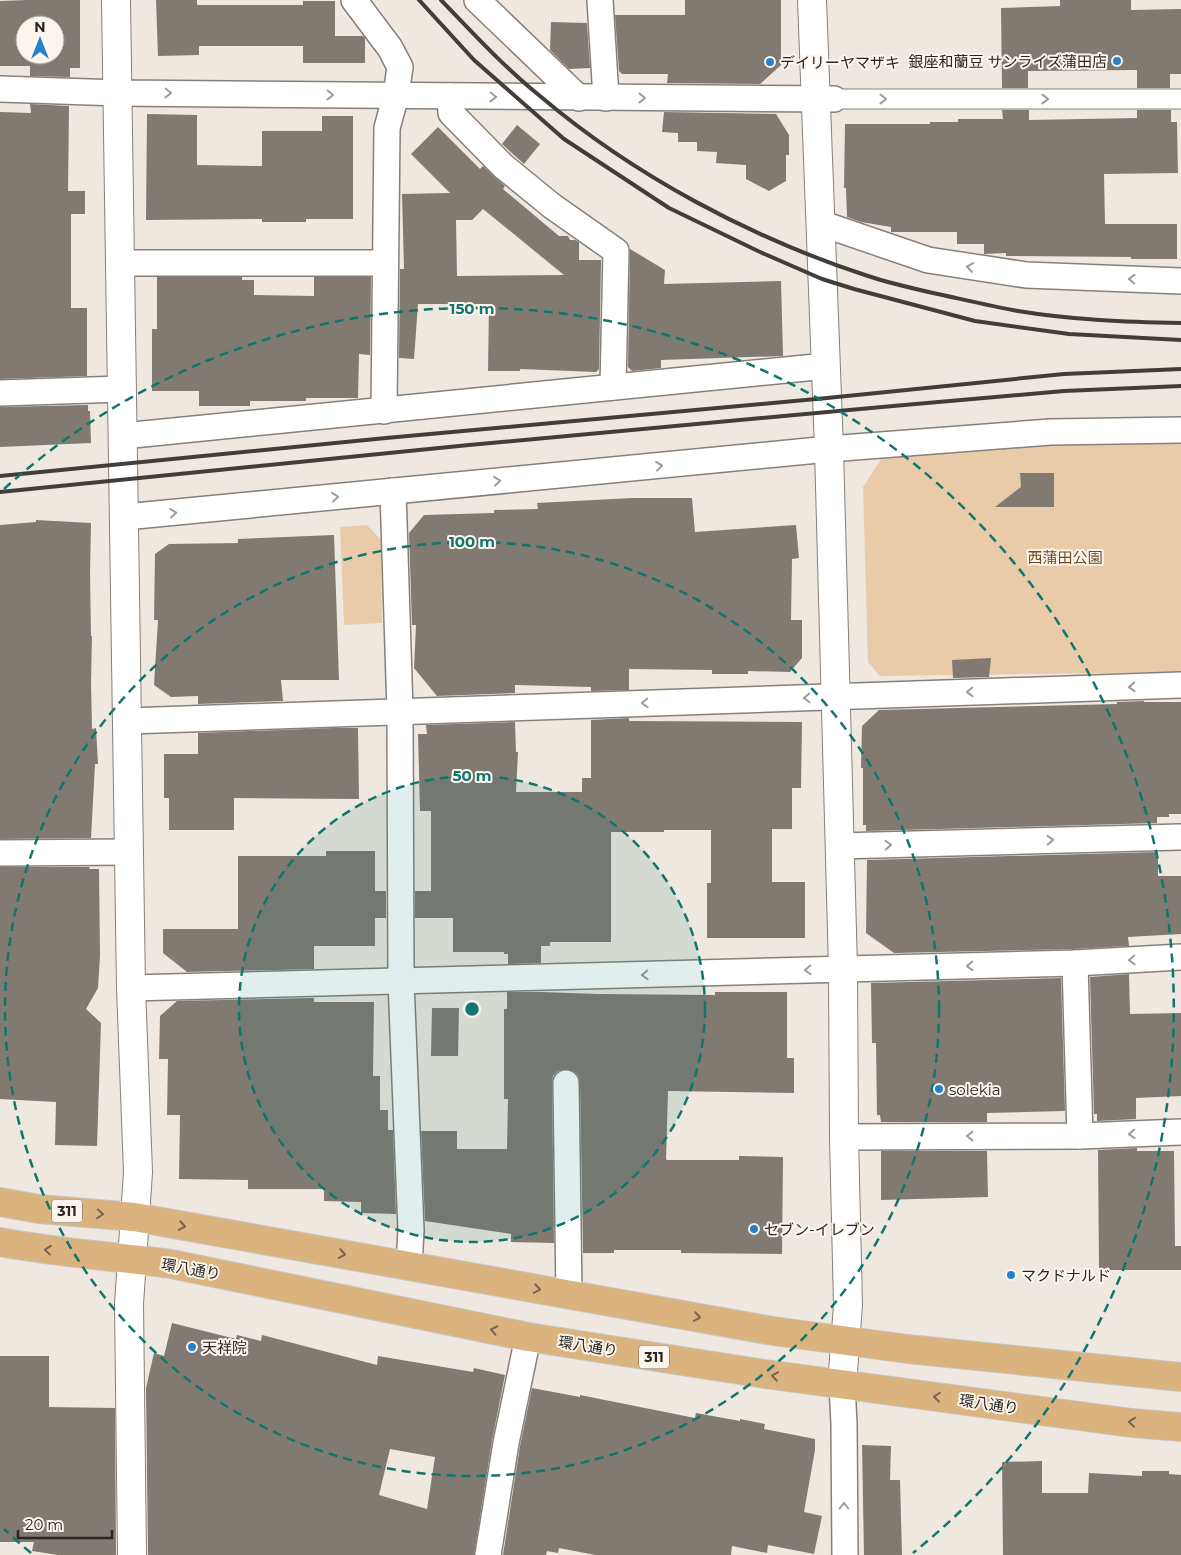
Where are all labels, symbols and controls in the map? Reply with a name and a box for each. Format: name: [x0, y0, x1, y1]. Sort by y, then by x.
north arrow: [15, 15, 65, 65]
text: N: [34, 18, 46, 36]
place label: 銀座和蘭豆 サンライズ蒲田店: [909, 52, 1107, 71]
place label: デイリーヤマザキ: [780, 53, 900, 72]
marker: 銀座和蘭豆 サンライズ蒲田店: [1111, 55, 1123, 67]
marker: デイリーヤマザキ: [764, 56, 776, 68]
one-way arrow: [164, 88, 172, 98]
one-way arrow: [326, 90, 334, 100]
one-way arrow: [489, 91, 497, 102]
one-way arrow: [638, 93, 646, 103]
one-way arrow: [879, 94, 887, 104]
one-way arrow: [1042, 94, 1049, 104]
one-way arrow: [966, 262, 974, 273]
one-way arrow: [1128, 274, 1136, 284]
text: 150 m: [450, 299, 494, 318]
one-way arrow: [655, 460, 663, 471]
one-way arrow: [493, 476, 501, 487]
one-way arrow: [331, 492, 339, 503]
one-way arrow: [170, 508, 178, 519]
text: 100 m: [449, 532, 495, 551]
park label: 西蒲田公園: [1027, 548, 1103, 567]
one-way arrow: [1128, 681, 1136, 692]
one-way arrow: [966, 687, 974, 698]
one-way arrow: [803, 692, 811, 703]
one-way arrow: [641, 698, 648, 708]
text: 50 m: [452, 766, 492, 785]
one-way arrow: [1046, 835, 1054, 846]
one-way arrow: [884, 840, 892, 850]
one-way arrow: [1128, 954, 1136, 965]
one-way arrow: [966, 961, 974, 971]
one-way arrow: [803, 965, 811, 975]
one-way arrow: [641, 969, 649, 980]
centre of rings: [463, 1000, 481, 1018]
place label: solekia: [949, 1080, 1001, 1099]
marker: solekia: [933, 1083, 945, 1095]
one-way arrow: [1128, 1128, 1136, 1139]
one-way arrow: [966, 1131, 974, 1141]
road number: 311: [52, 1200, 82, 1222]
one-way arrow: [97, 1208, 105, 1219]
place label: セブン-イレブン: [764, 1220, 875, 1239]
one-way arrow: [178, 1221, 186, 1231]
marker: セブン-イレブン: [748, 1223, 760, 1235]
one-way arrow: [44, 1245, 52, 1256]
one-way arrow: [338, 1249, 347, 1259]
street label: 環八通り: [160, 1254, 222, 1284]
place label: マクドナルド: [1021, 1266, 1111, 1285]
marker: マクドナルド: [1005, 1269, 1017, 1281]
one-way arrow: [532, 1283, 541, 1293]
one-way arrow: [692, 1312, 701, 1322]
one-way arrow: [490, 1325, 499, 1335]
street label: 環八通り: [557, 1332, 619, 1360]
place label: 天祥院: [202, 1338, 247, 1357]
marker: 天祥院: [186, 1341, 198, 1353]
road number: 311: [639, 1345, 669, 1368]
one-way arrow: [771, 1371, 779, 1382]
street label: 環八通り: [958, 1390, 1020, 1418]
one-way arrow: [932, 1392, 940, 1403]
one-way arrow: [1128, 1417, 1136, 1428]
one-way arrow: [839, 1502, 849, 1510]
scale bar: [18, 1508, 111, 1540]
text: 20 m: [25, 1515, 63, 1534]

